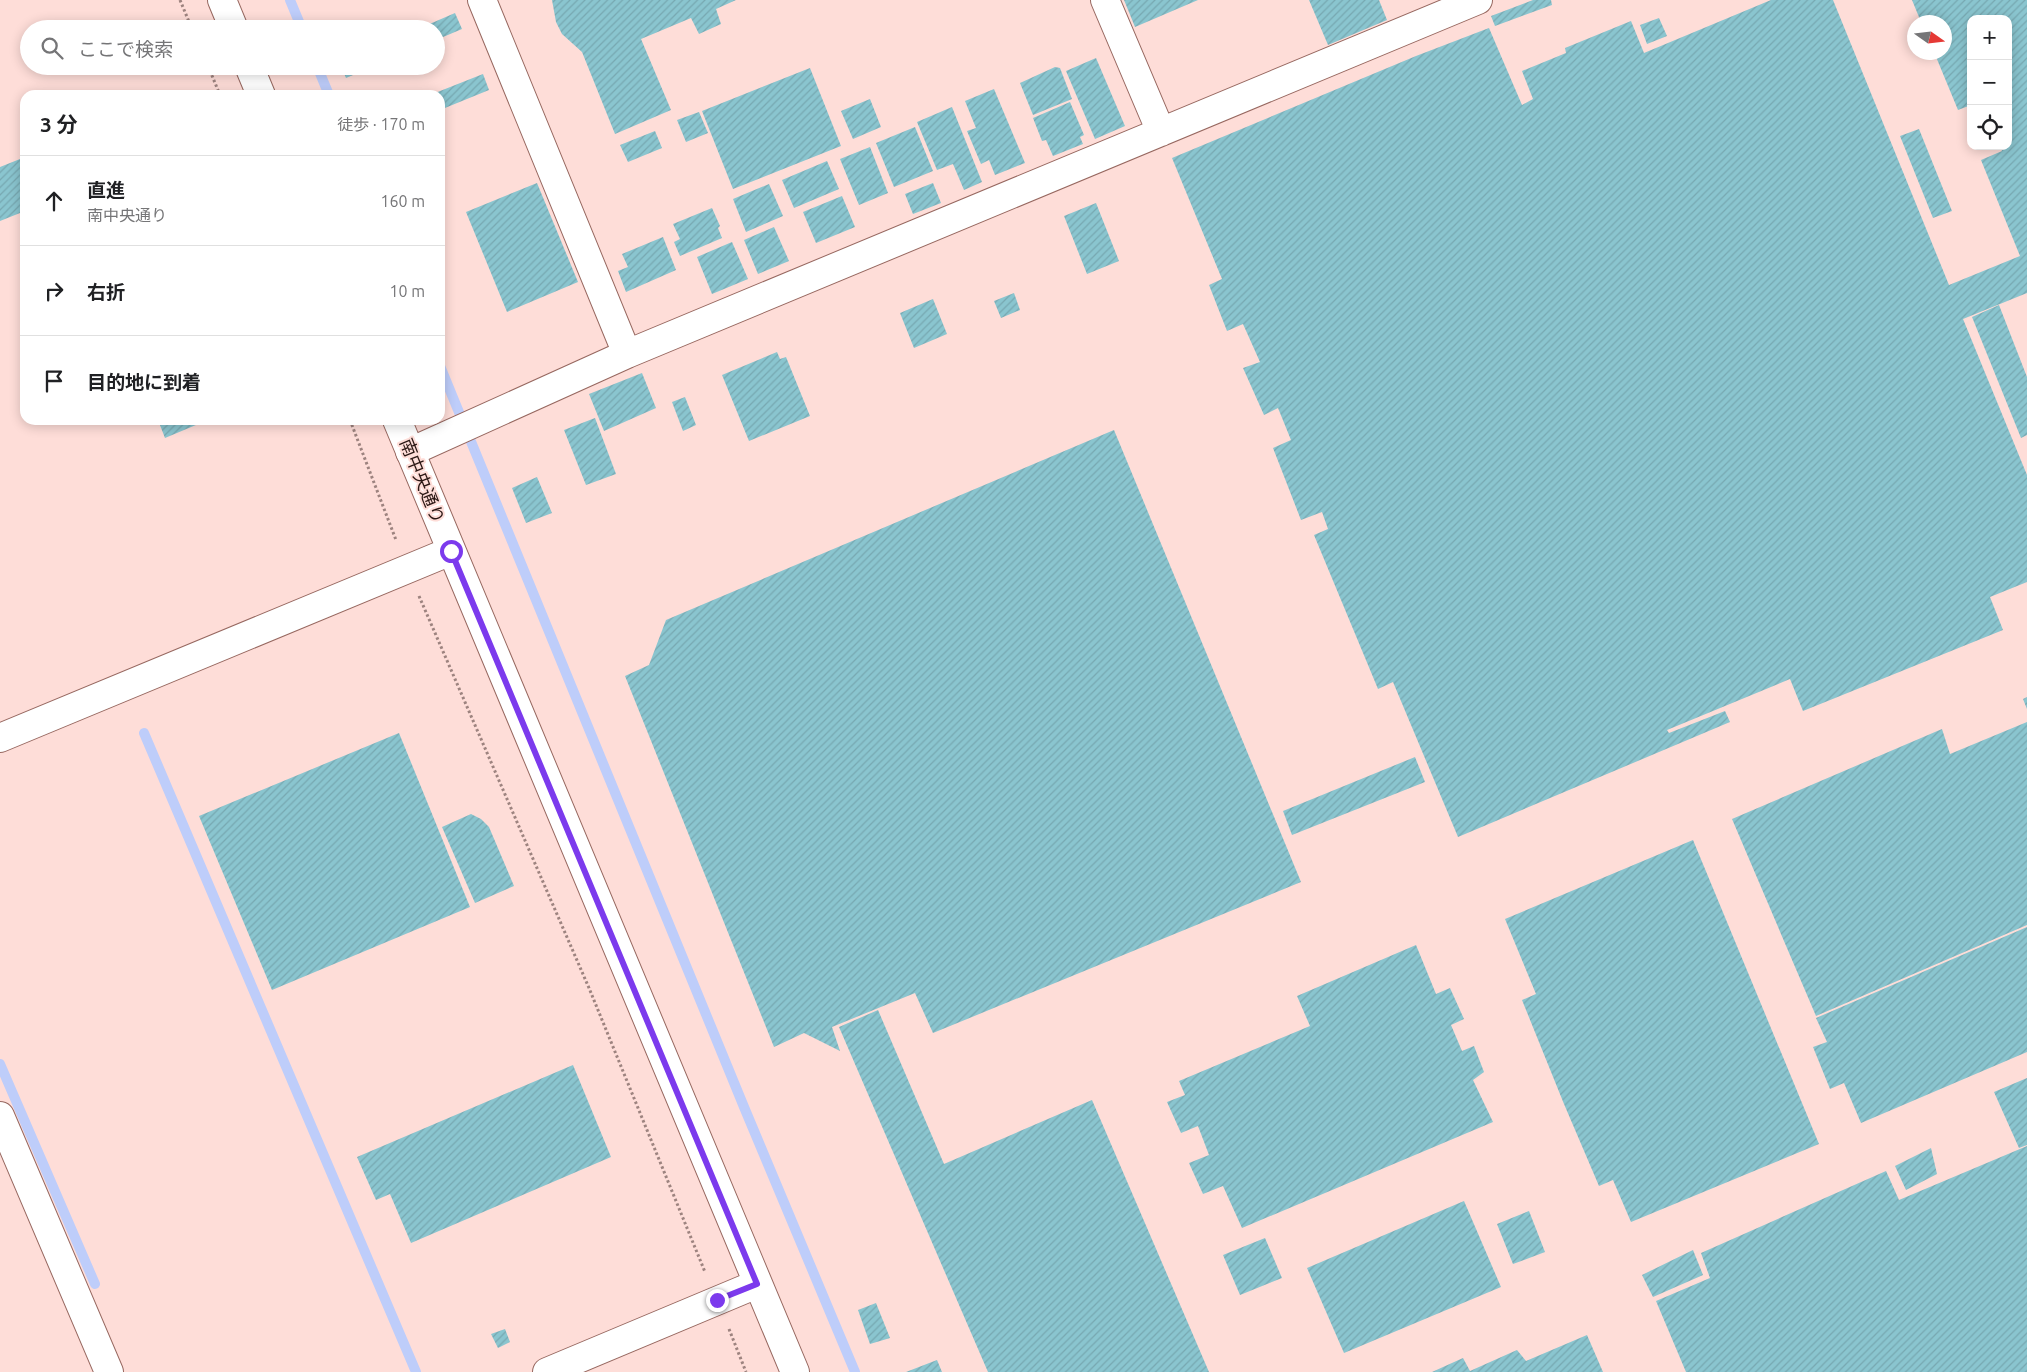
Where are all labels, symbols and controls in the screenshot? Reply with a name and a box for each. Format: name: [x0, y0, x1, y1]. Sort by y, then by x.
north arrow: [1907, 15, 1952, 60]
map controls: [1967, 15, 2012, 150]
button: +: [1967, 15, 2012, 60]
search box: [20, 20, 445, 75]
icon: search: [38, 34, 66, 62]
text: ここで検索: [78, 38, 173, 60]
button: −: [1967, 60, 2012, 105]
button: locate: [1967, 105, 2012, 150]
text: 3 分: [40, 112, 78, 136]
text: 徒歩 · 170 m: [337, 115, 425, 133]
text: 直進: [87, 179, 125, 201]
icon: ahead: [40, 187, 68, 215]
text: 160 m: [380, 192, 425, 210]
text: 南中央通り: [87, 206, 167, 224]
icon: right: [40, 277, 68, 305]
text: 右折: [87, 281, 125, 303]
text: 10 m: [389, 282, 425, 300]
icon: arrive: [40, 367, 68, 395]
text: 目的地に到着: [87, 371, 201, 393]
street label: 南中央通り: [397, 435, 449, 526]
route start: [440, 540, 463, 563]
route end: [706, 1289, 729, 1312]

